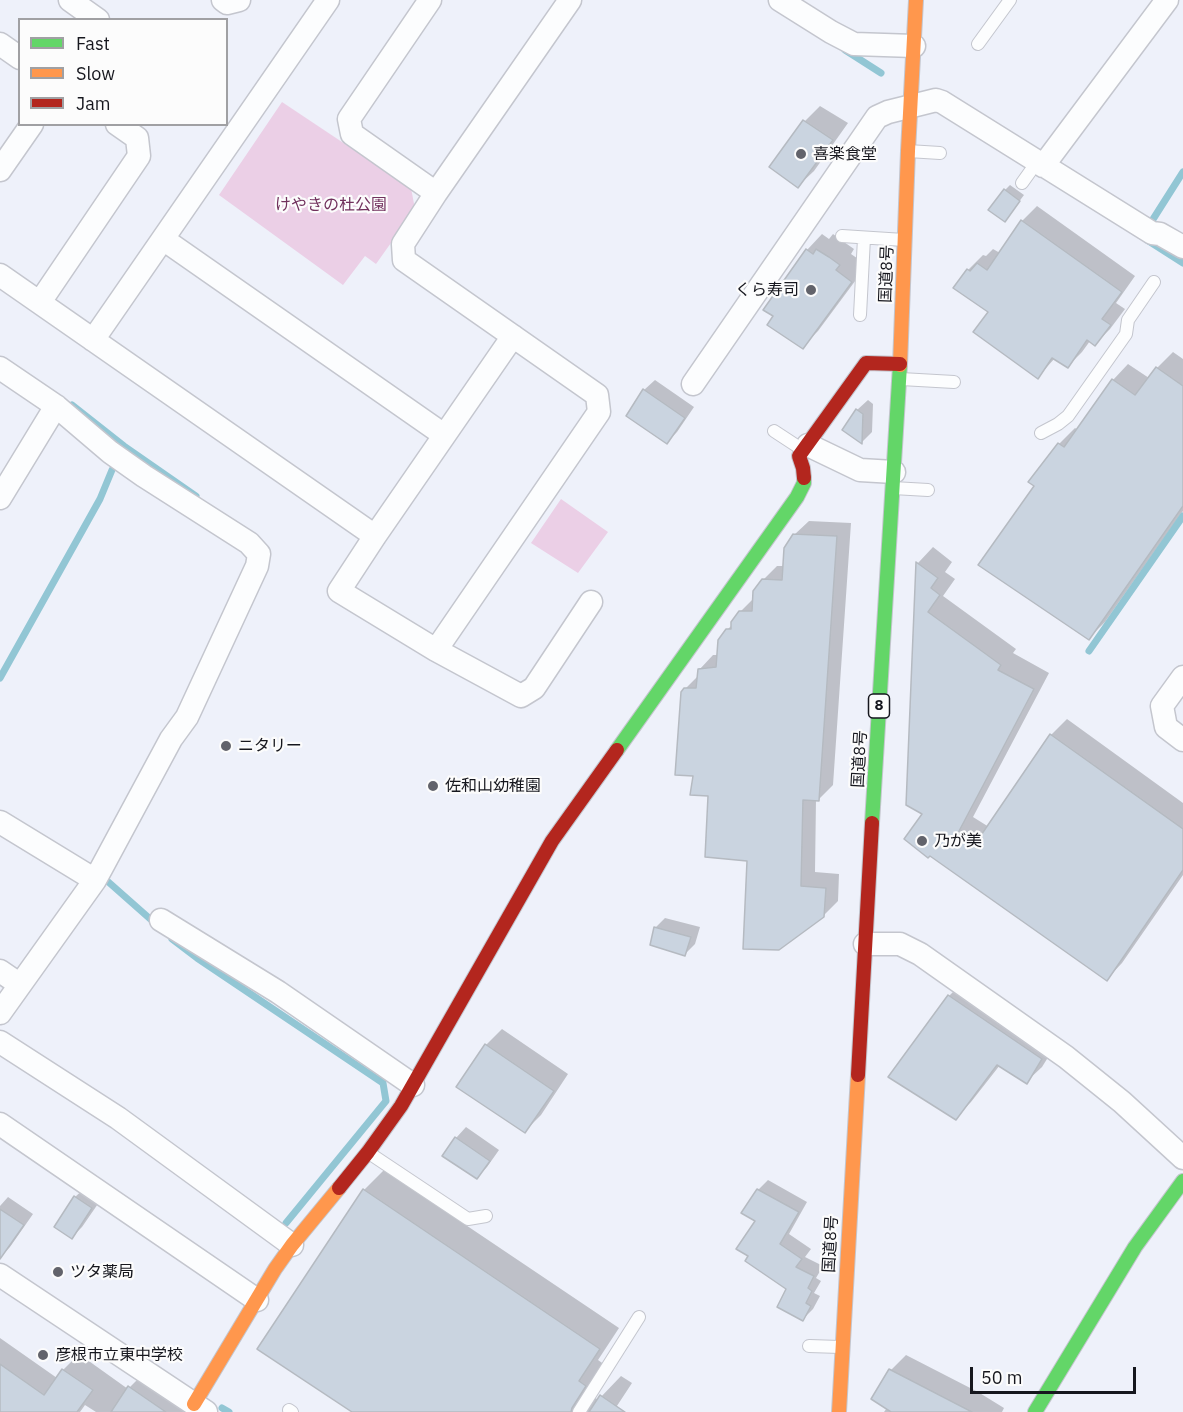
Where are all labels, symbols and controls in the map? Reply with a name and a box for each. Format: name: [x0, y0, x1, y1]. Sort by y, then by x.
legend: [18, 18, 228, 126]
text: Fast: [76, 32, 110, 55]
text: Slow: [76, 62, 115, 85]
text: Jam: [76, 92, 111, 115]
place label: 喜楽食堂: [813, 144, 877, 164]
marker: 喜楽食堂: [794, 147, 808, 161]
park label: けやきの杜公園: [275, 195, 387, 215]
street label: 国道8号: [876, 245, 898, 303]
place label: くら寿司: [735, 280, 799, 300]
marker: くら寿司: [804, 283, 818, 297]
road number: 8: [868, 694, 890, 718]
street label: 国道8号: [849, 730, 871, 788]
place label: ニタリー: [238, 736, 302, 756]
marker: ニタリー: [219, 739, 233, 753]
place label: 佐和山幼稚園: [445, 776, 541, 796]
marker: 佐和山幼稚園: [426, 779, 440, 793]
place label: 乃が美: [934, 831, 982, 851]
marker: 乃が美: [915, 834, 929, 848]
street label: 国道8号: [820, 1215, 842, 1273]
place label: ツタ薬局: [70, 1262, 134, 1282]
marker: ツタ薬局: [51, 1265, 65, 1279]
place label: 彦根市立東中学校: [55, 1345, 183, 1365]
marker: 彦根市立東中学校: [36, 1348, 50, 1362]
scale bar: [973, 1355, 1140, 1393]
text: 50 m: [981, 1366, 1023, 1389]

